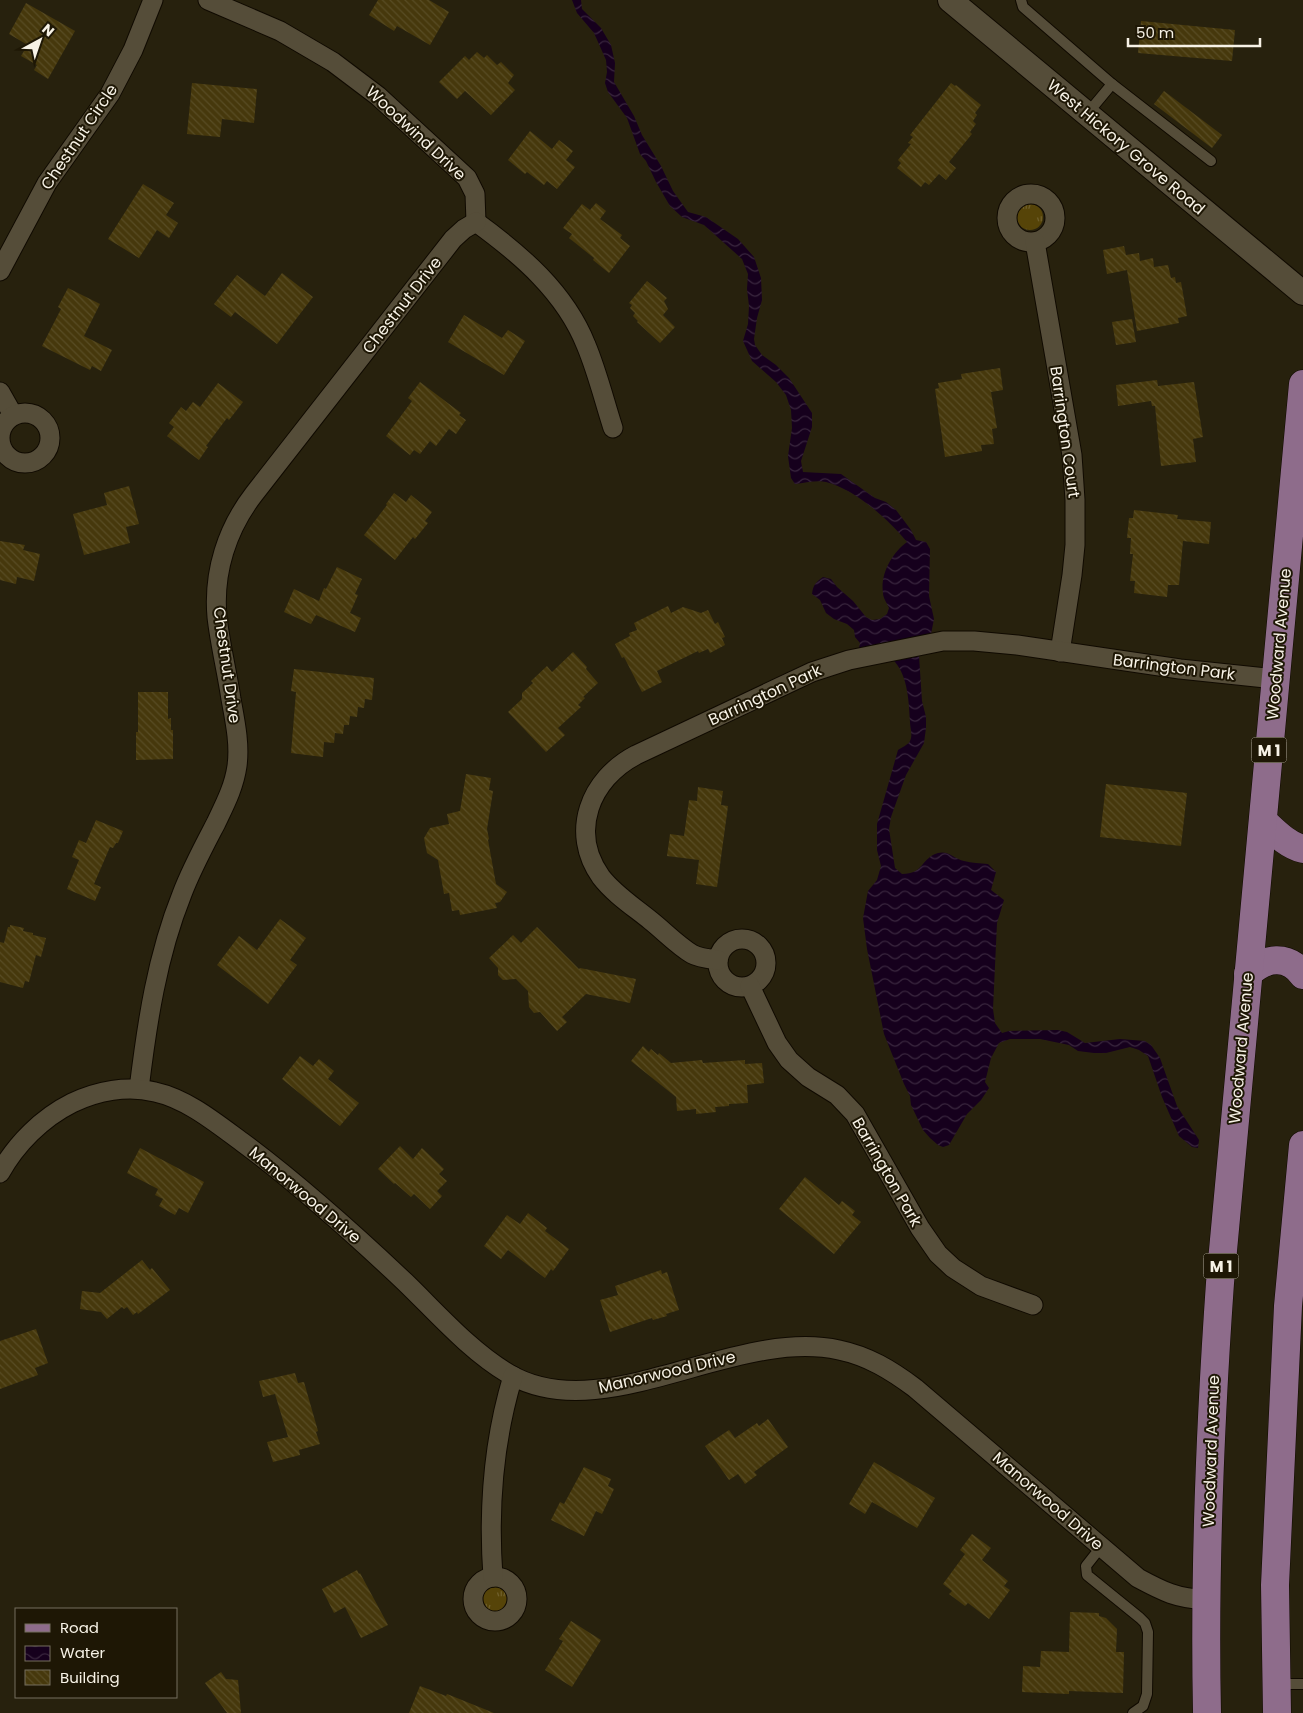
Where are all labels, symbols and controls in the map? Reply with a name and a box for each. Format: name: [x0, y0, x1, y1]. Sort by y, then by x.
north arrow: [15, 15, 65, 65]
scale bar: [1128, 15, 1260, 47]
text: N: [38, 19, 59, 41]
text: 50 m: [1136, 22, 1174, 43]
street label: West Hickory Grove Road: [1042, 74, 1210, 220]
street label: Chestnut Circle: [35, 79, 123, 194]
street label: Woodwind Drive: [361, 80, 471, 186]
street label: Chestnut Drive: [357, 252, 447, 358]
street label: Barrington Court: [1044, 365, 1086, 499]
street label: Woodward Avenue: [1261, 567, 1297, 721]
street label: Chestnut Drive: [207, 605, 247, 725]
street label: Barrington Park: [1112, 648, 1237, 686]
street label: Barrington Park: [705, 658, 826, 731]
road number: M 1: [1252, 738, 1286, 762]
street label: Woodward Avenue: [1223, 971, 1259, 1125]
street label: Barrington Park: [846, 1113, 928, 1231]
street label: Manorwood Drive: [244, 1141, 366, 1249]
road number: M 1: [1204, 1254, 1238, 1278]
street label: Manorwood Drive: [596, 1345, 738, 1399]
street label: Woodward Avenue: [1197, 1375, 1225, 1527]
street label: Manorwood Drive: [988, 1446, 1108, 1556]
legend: [15, 1608, 178, 1698]
text: Road: [60, 1617, 99, 1638]
text: Water: [60, 1642, 106, 1663]
text: Building: [60, 1667, 120, 1688]

